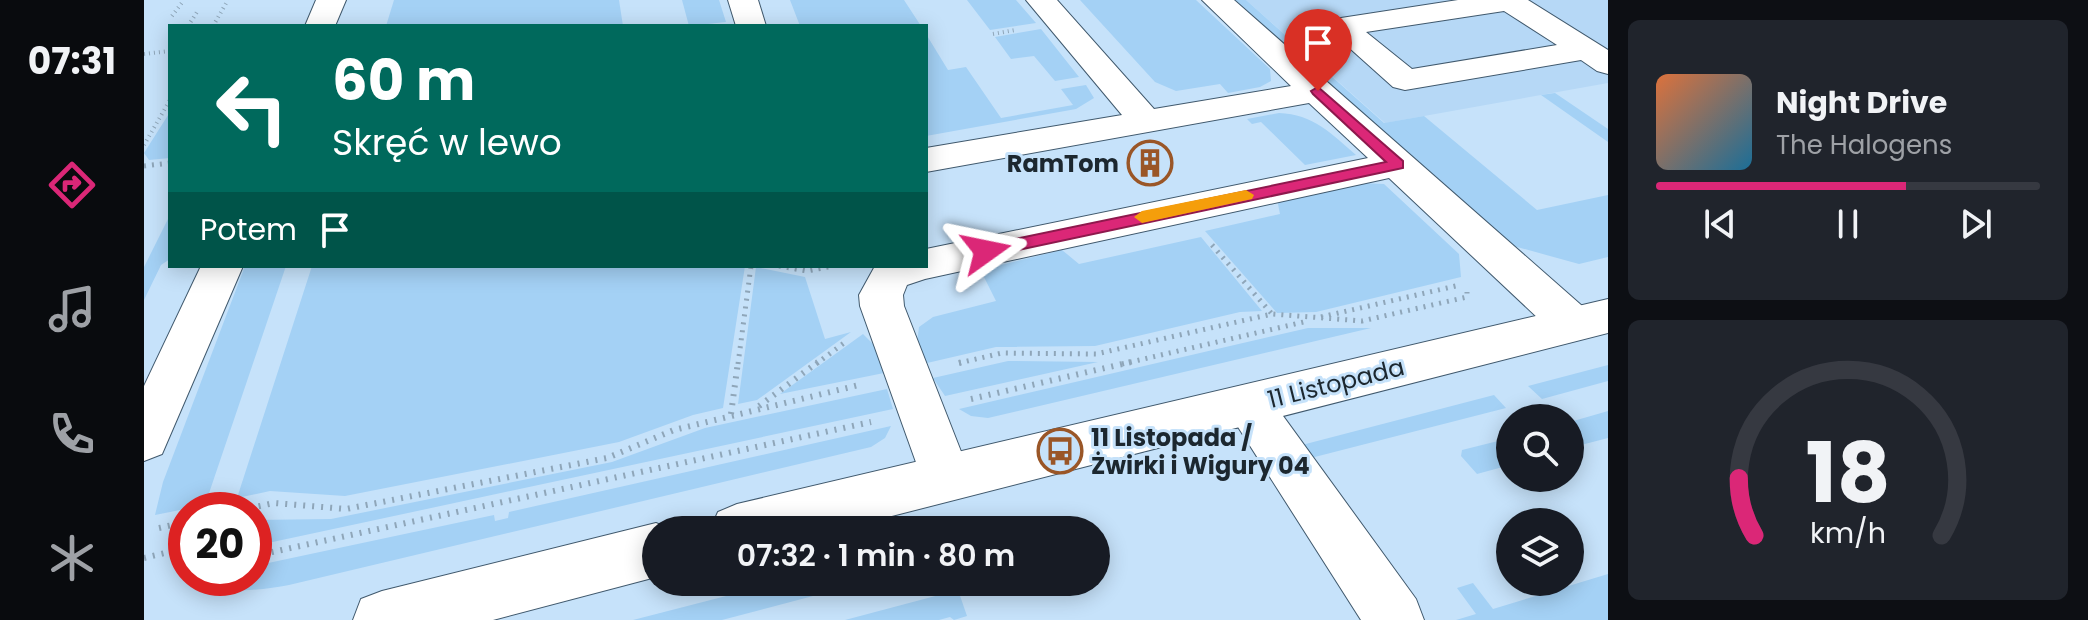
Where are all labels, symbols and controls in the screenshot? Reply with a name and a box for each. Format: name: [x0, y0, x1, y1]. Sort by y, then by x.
pin: [1284, 9, 1352, 91]
icon: arrive: [1296, 21, 1340, 65]
text: 07:31: [28, 36, 116, 87]
text: 60 m: [332, 41, 475, 120]
icon: left: [200, 56, 304, 160]
text: Night Drive: [1776, 81, 1947, 124]
text: Skręć w lewo: [332, 117, 562, 168]
text: The Halogens: [1776, 127, 1952, 163]
building icon: RamTom: [1126, 139, 1174, 187]
place label: RamTom: [1007, 147, 1119, 180]
icon: directions: [44, 157, 100, 213]
icon: previous: [1698, 202, 1742, 246]
icon: pause: [1826, 202, 1870, 246]
icon: next: [1954, 202, 1998, 246]
text: Potem: [200, 208, 297, 251]
icon: arrive: [313, 208, 357, 252]
position arrow: [944, 209, 1028, 293]
icon: music: [44, 281, 100, 337]
street label: 11 Listopada: [1264, 350, 1408, 416]
map controls: [1496, 404, 1584, 596]
button: search: [1496, 404, 1584, 492]
icon: phone: [44, 406, 100, 462]
text: 18: [1805, 415, 1891, 531]
place label: 11 Listopada / Żwirki i Wigury 04: [1091, 421, 1310, 482]
bus stop icon: 11 Listopada / Żwirki i Wigury 04: [1036, 427, 1084, 475]
speed limit sign: 20: [168, 492, 272, 596]
button: layers: [1496, 508, 1584, 596]
text: km/h: [1810, 513, 1886, 553]
icon: climate: [44, 530, 100, 586]
text: 07:32 · 1 min · 80 m: [737, 534, 1015, 577]

